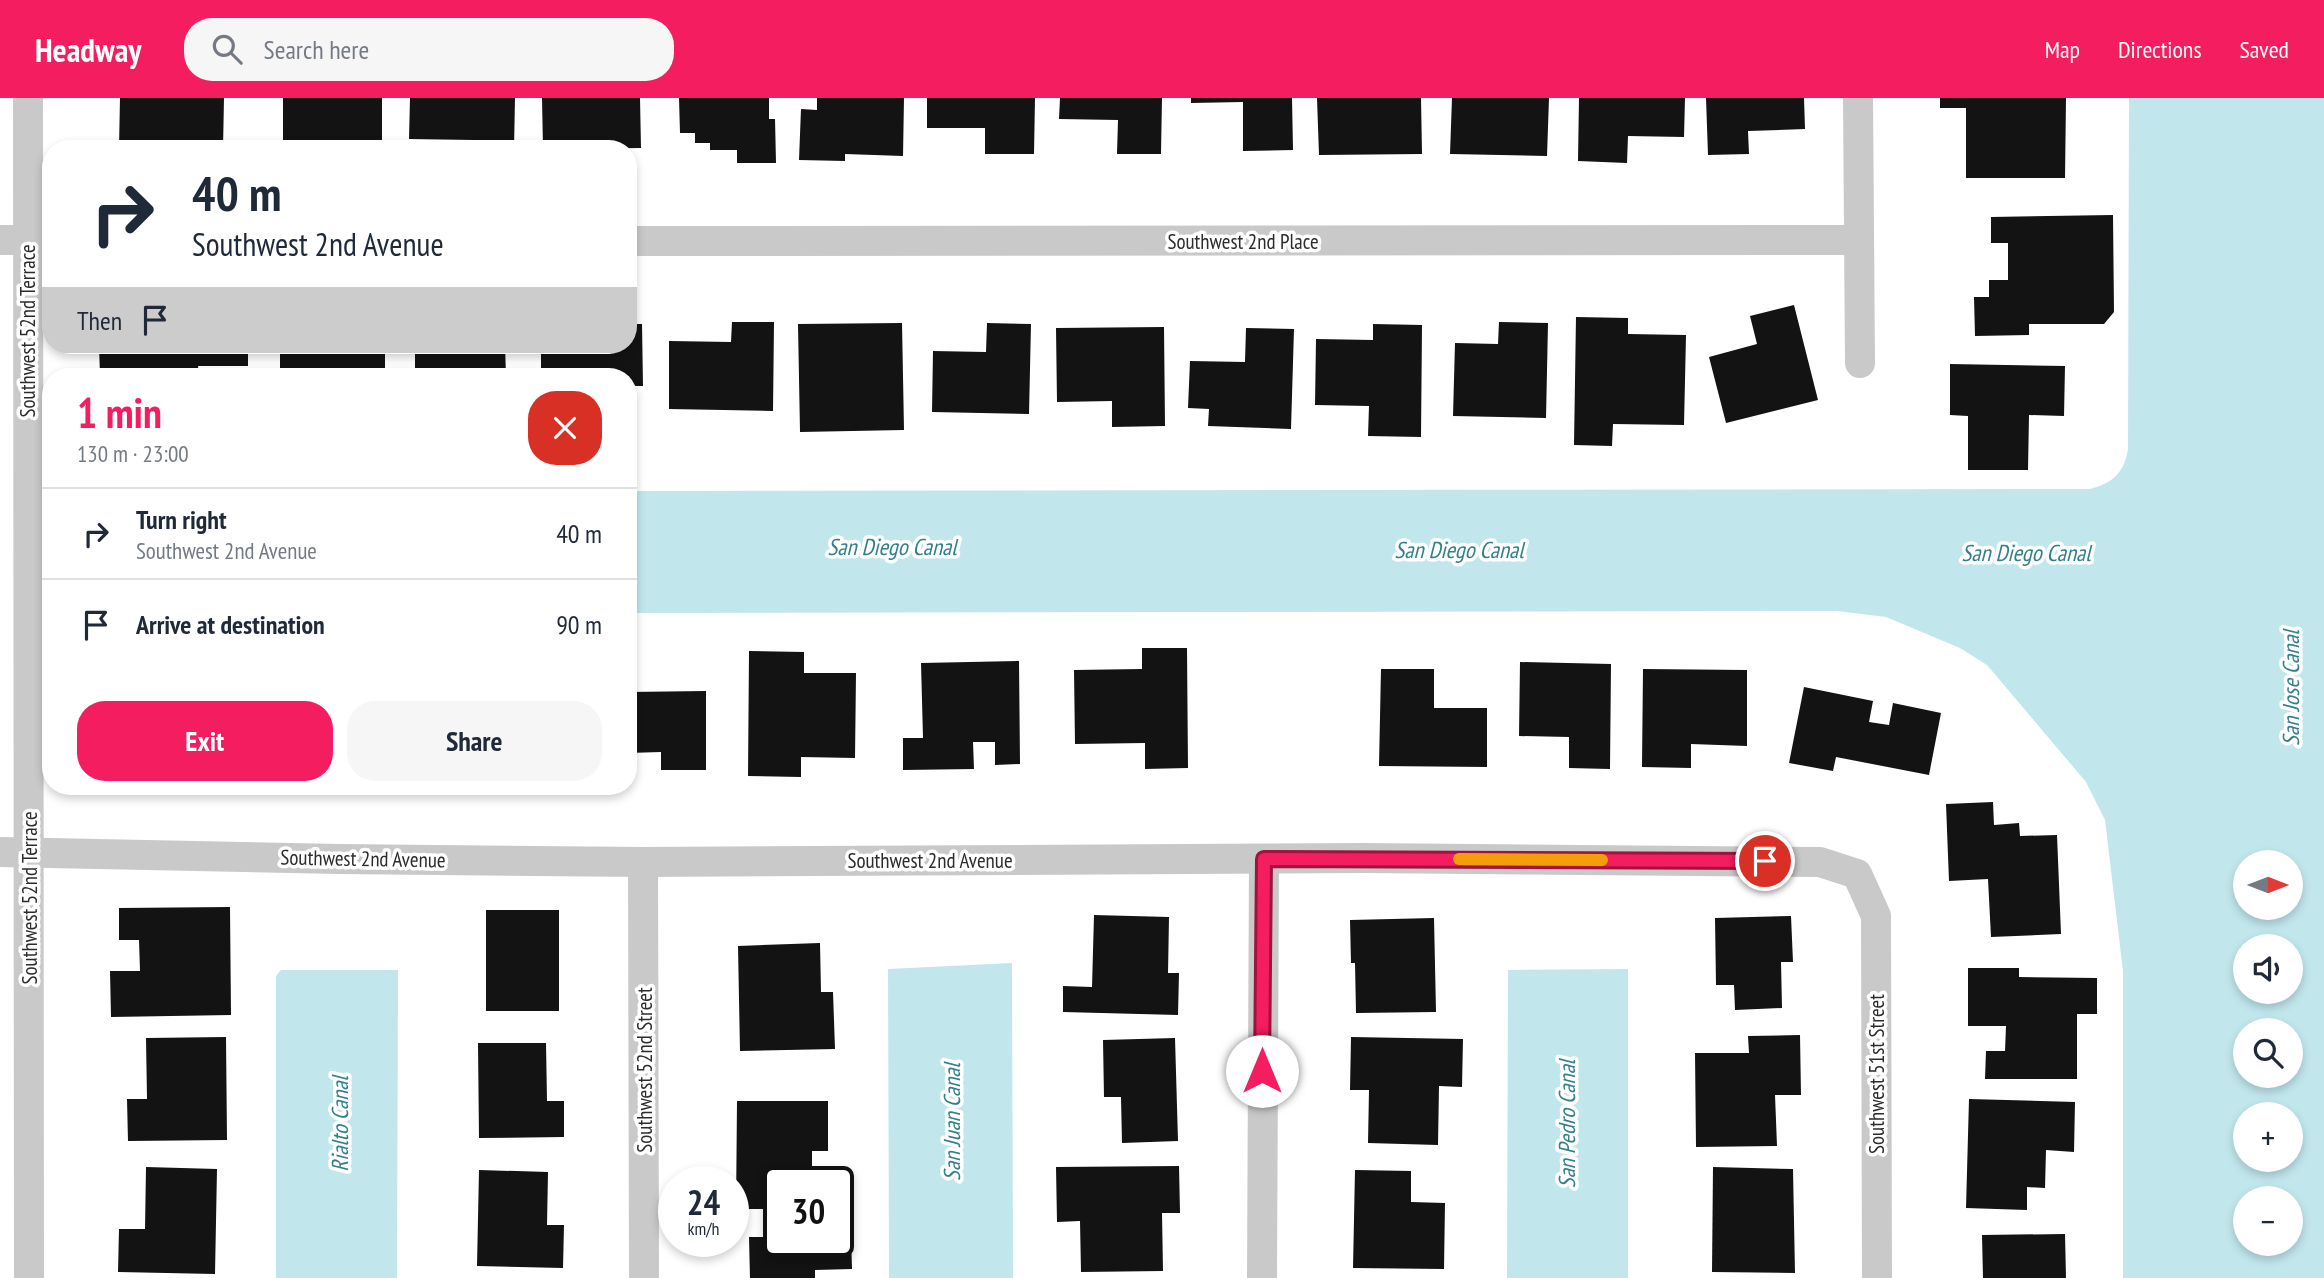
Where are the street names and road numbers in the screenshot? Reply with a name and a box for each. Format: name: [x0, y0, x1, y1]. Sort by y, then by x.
street label: Southwest 2nd Place: [1167, 228, 1319, 255]
street label: Southwest 52nd Terrace: [14, 244, 41, 418]
street label: Southwest 52nd Terrace: [16, 811, 43, 985]
street label: Southwest 2nd Avenue: [280, 844, 446, 873]
street label: Southwest 2nd Avenue: [847, 847, 1013, 874]
street label: Southwest 52nd Street: [631, 987, 658, 1153]
street label: Southwest 51st Street: [1863, 994, 1890, 1154]

